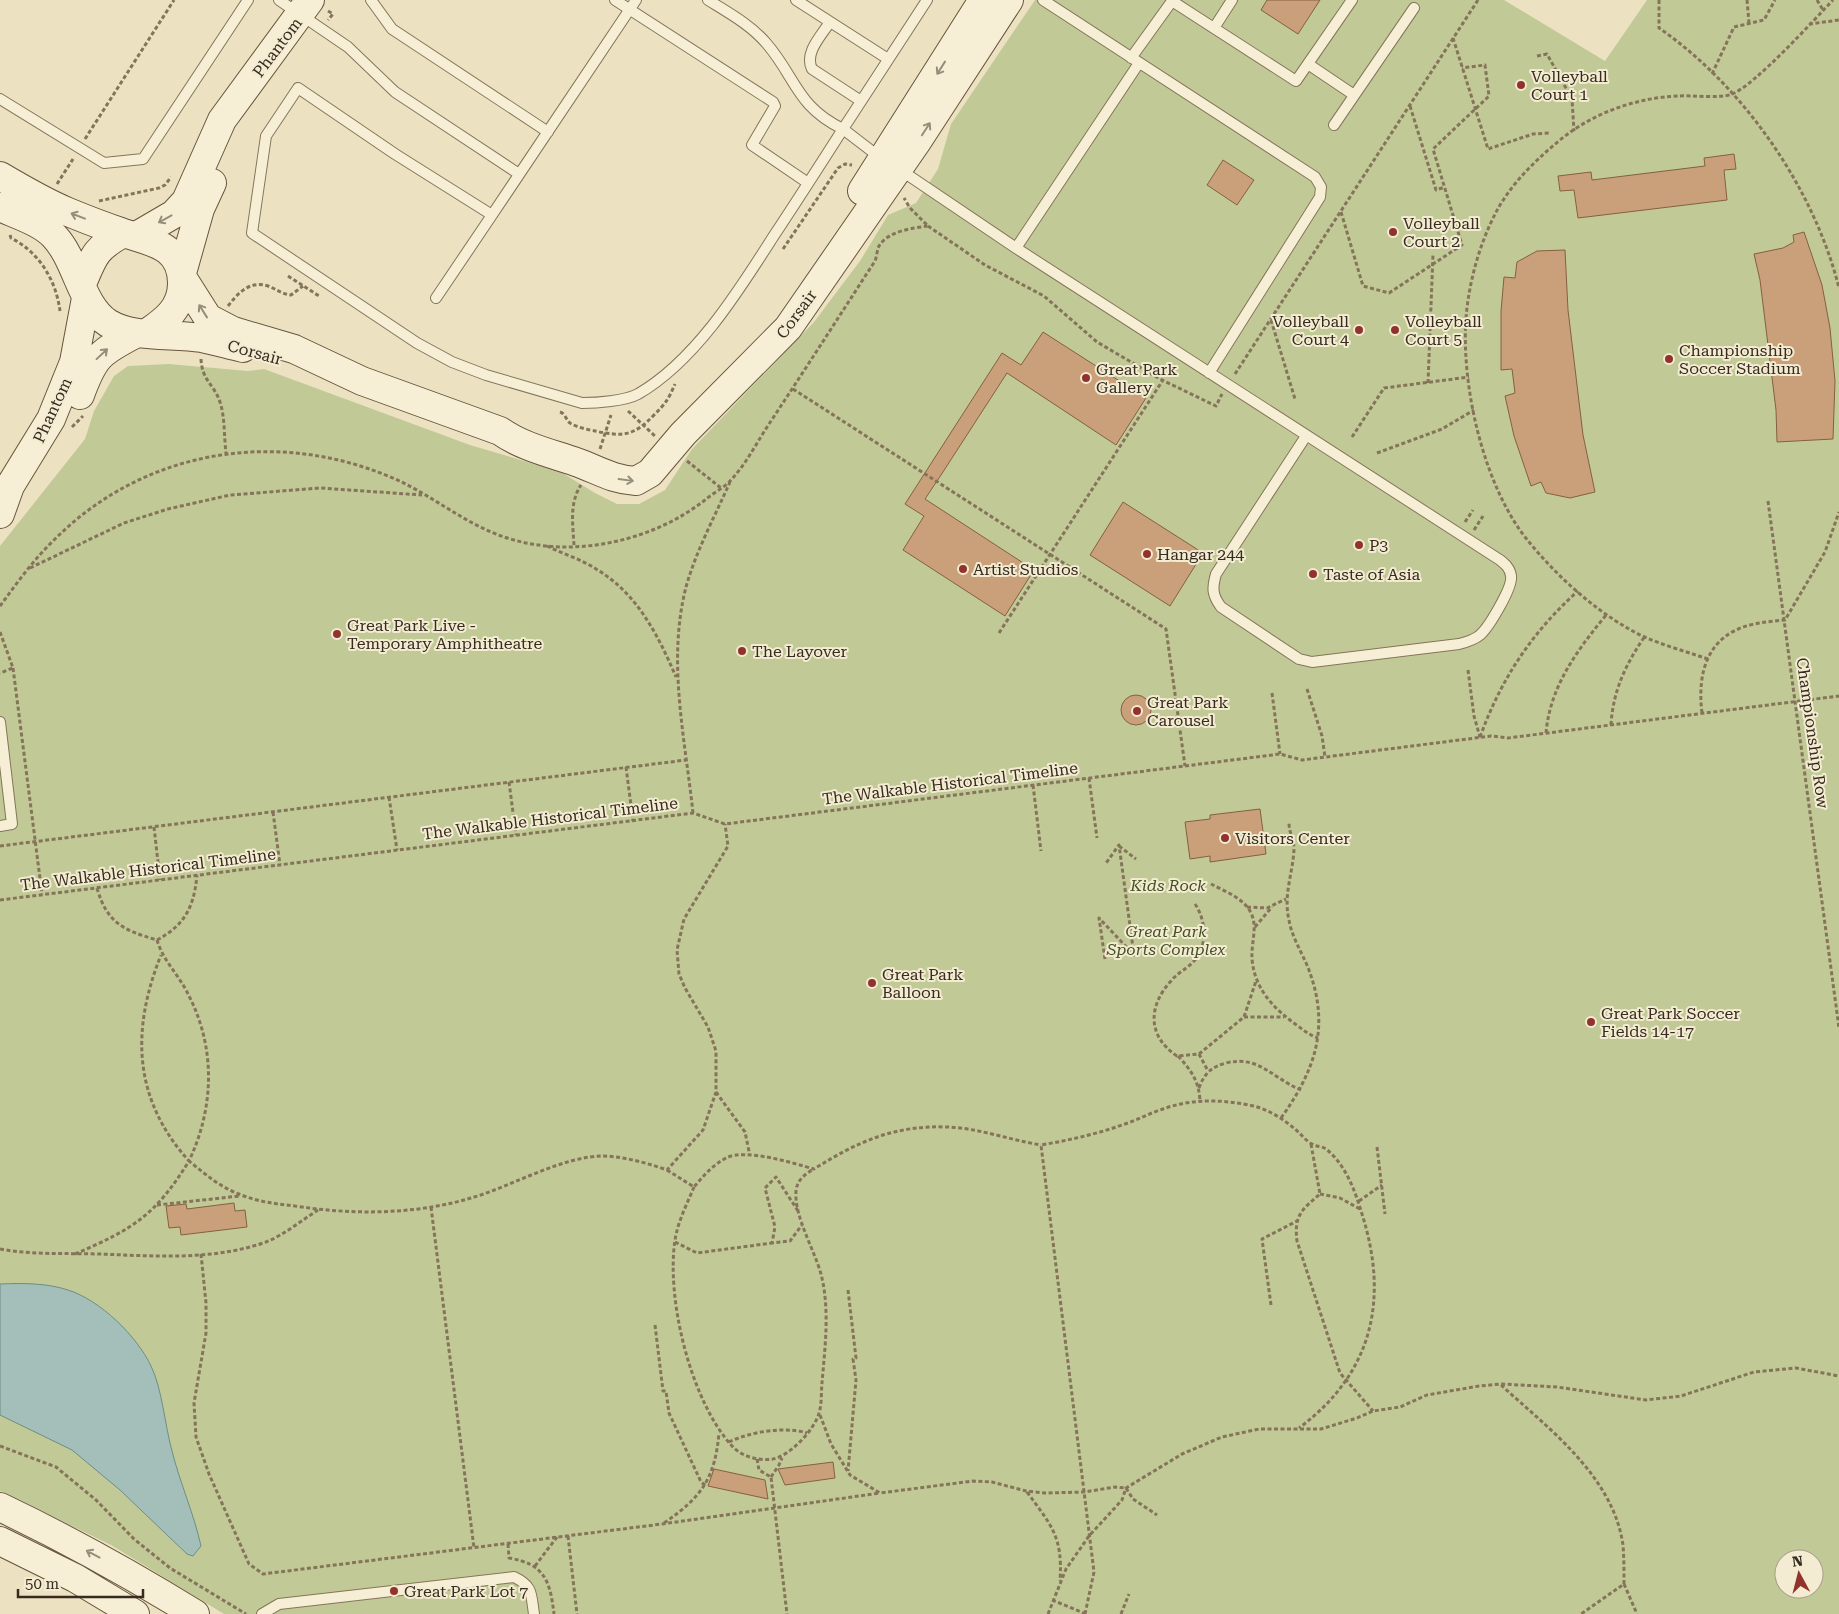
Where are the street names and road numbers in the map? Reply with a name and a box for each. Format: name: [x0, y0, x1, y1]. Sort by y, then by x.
street label: Phantom: [249, 13, 306, 81]
street label: Corsair: [772, 286, 821, 342]
street label: Corsair: [225, 336, 285, 369]
street label: Phantom: [29, 374, 76, 446]
street label: Championship Row: [1793, 657, 1833, 810]
street label: The Walkable Historical Timeline: [821, 758, 1079, 809]
street label: The Walkable Historical Timeline: [421, 793, 679, 844]
street label: The Walkable Historical Timeline: [19, 844, 277, 895]

